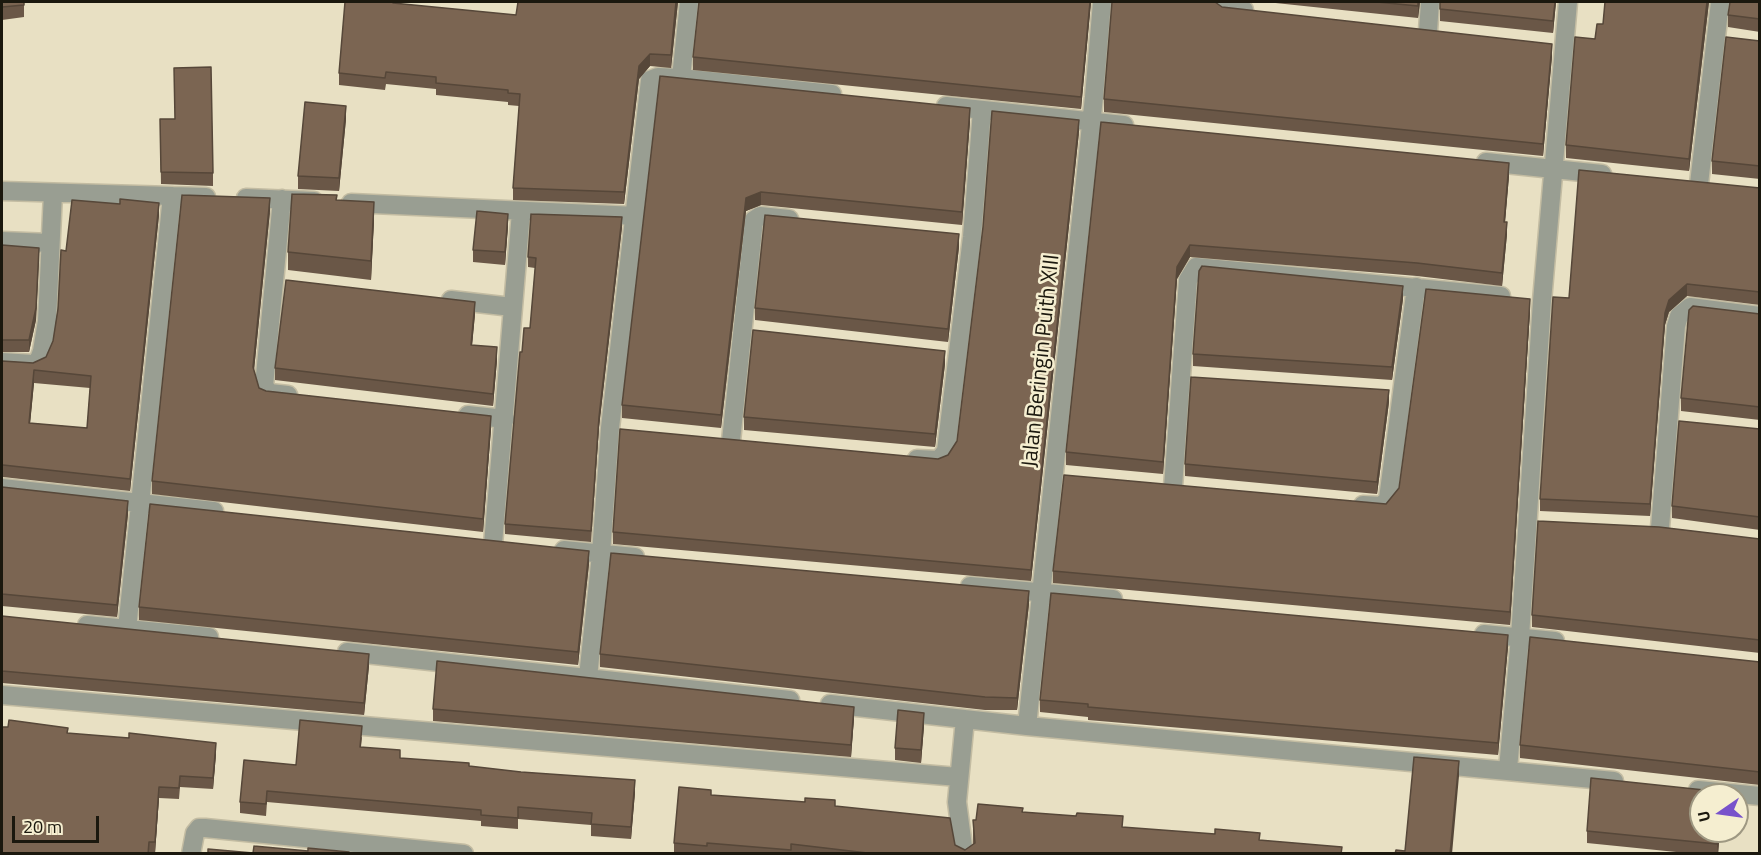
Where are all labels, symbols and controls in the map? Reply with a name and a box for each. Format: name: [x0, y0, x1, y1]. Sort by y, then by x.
street label: Jalan Beringin Puith XIII: [1018, 253, 1066, 469]
north arrow: [1689, 783, 1749, 843]
scale bar: [15, 804, 102, 842]
text: U: [1691, 809, 1716, 824]
text: 20 m: [23, 813, 62, 840]

